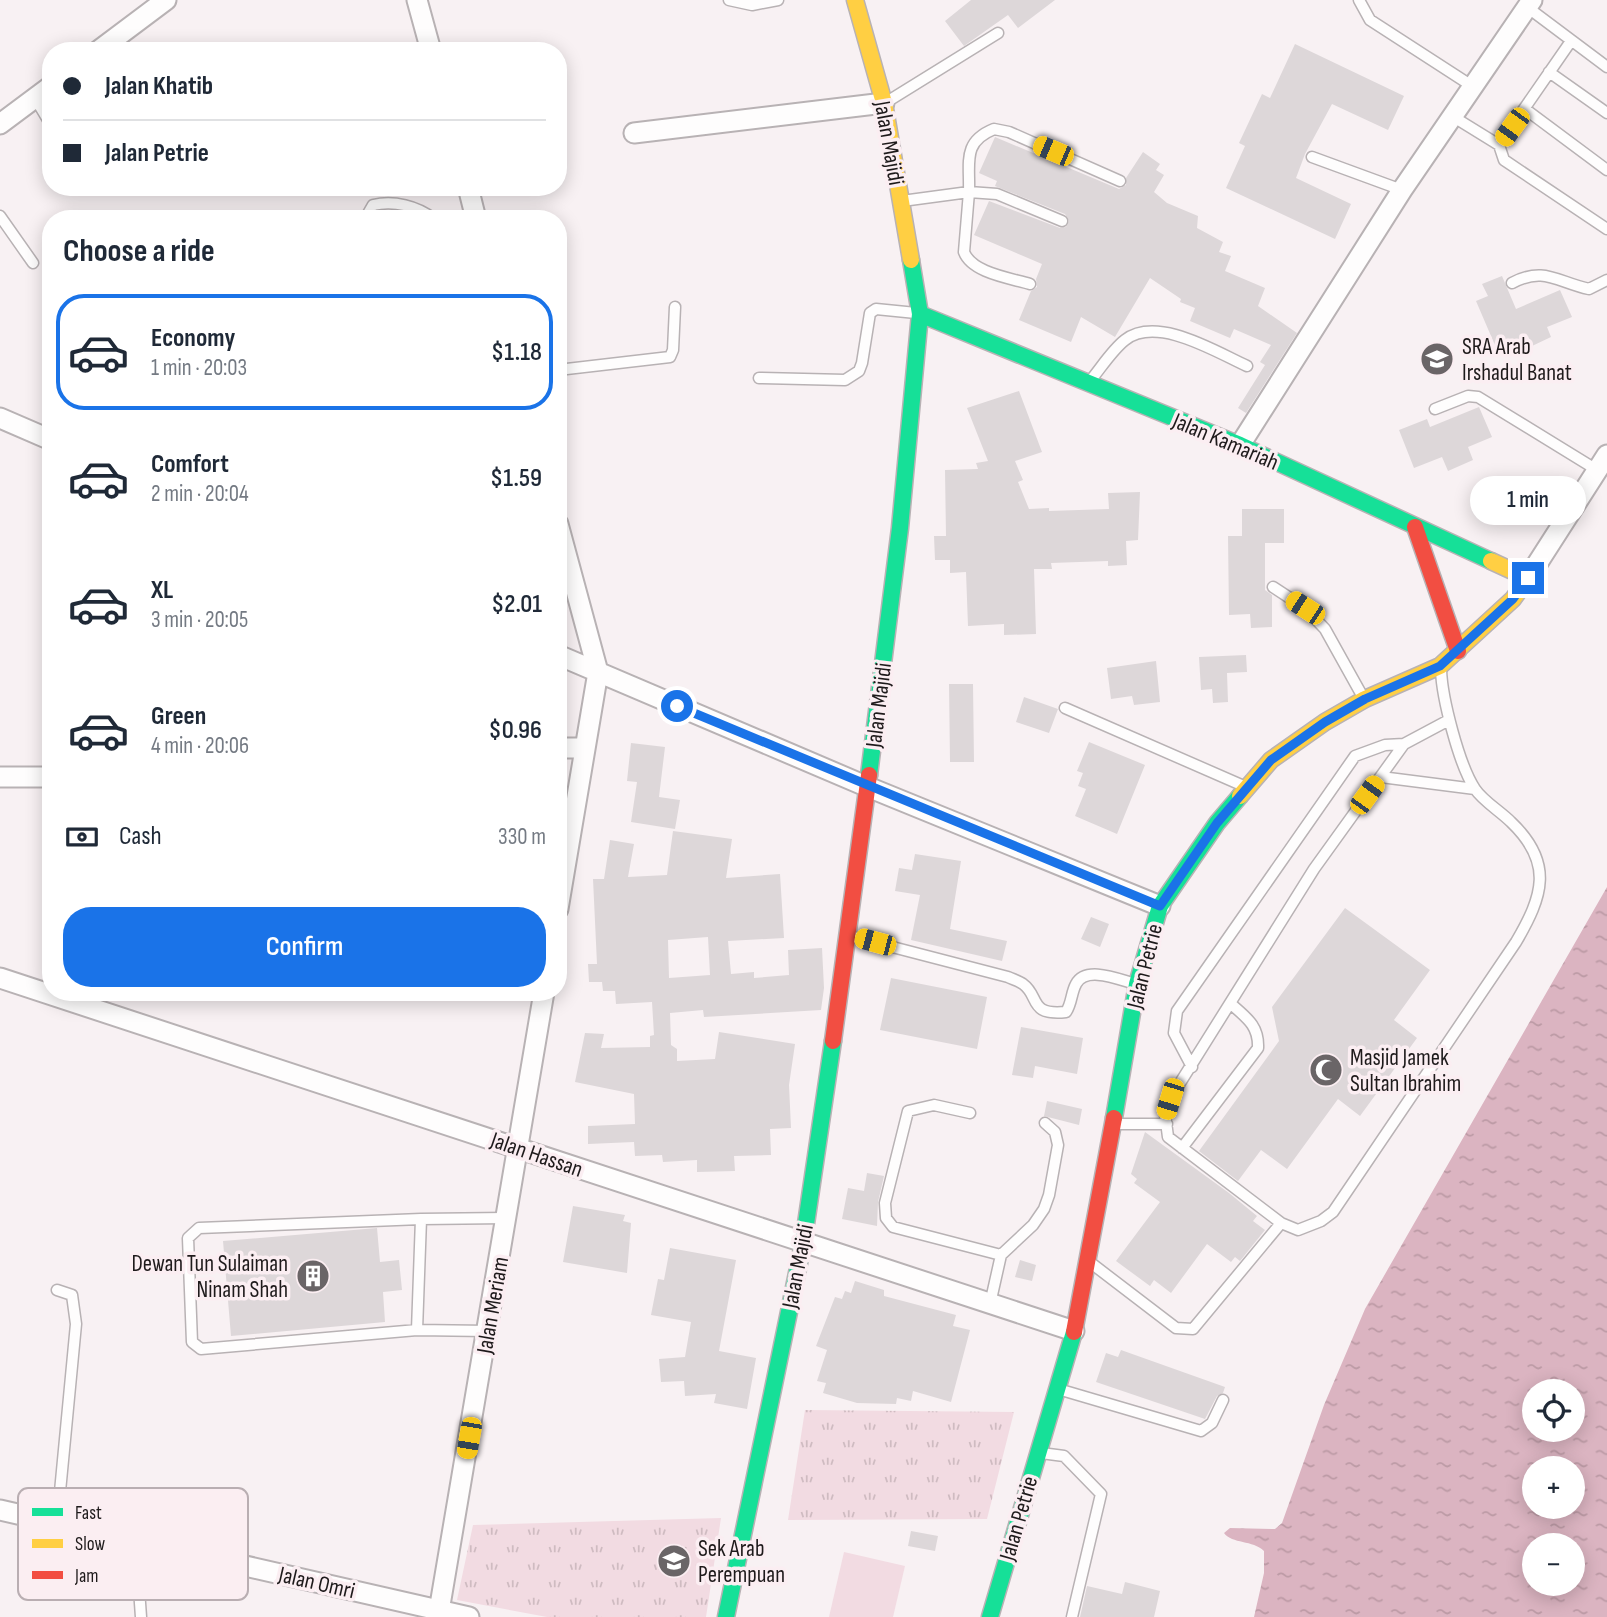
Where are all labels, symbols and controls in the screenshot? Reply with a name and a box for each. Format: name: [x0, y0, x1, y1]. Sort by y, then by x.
text: Jalan Khatib: [105, 71, 213, 102]
street label: Jalan Majidi: [868, 98, 910, 187]
car: [1492, 104, 1533, 150]
car: [1030, 133, 1077, 169]
text: Jalan Petrie: [105, 138, 209, 169]
text: Choose a ride: [63, 232, 215, 271]
icon: car: [67, 321, 130, 384]
text: Economy: [151, 323, 235, 354]
place label: SRA Arab Irshadul Banat: [1462, 333, 1572, 387]
text: $1.18: [491, 337, 542, 368]
school or university icon: SRA Arab Irshadul Banat: [1418, 340, 1456, 378]
text: 1 min · 20:03: [151, 354, 247, 382]
street label: Jalan Kamariah: [1167, 407, 1283, 477]
icon: car: [67, 447, 130, 510]
text: Comfort: [151, 449, 229, 480]
text: $1.59: [490, 463, 542, 494]
callout: 1 min: [1470, 476, 1586, 526]
text: 2 min · 20:04: [151, 480, 249, 508]
text: 1 min: [1507, 486, 1549, 514]
route end: [1512, 562, 1544, 594]
icon: car: [67, 573, 130, 636]
text: XL: [151, 575, 173, 606]
car: [1282, 588, 1329, 628]
text: $2.01: [491, 589, 542, 620]
text: 3 min · 20:05: [151, 606, 248, 634]
street label: Jalan Majidi: [860, 661, 898, 750]
route start: [661, 690, 693, 722]
icon: car: [67, 699, 130, 762]
text: Green: [151, 701, 206, 732]
text: $0.96: [489, 715, 542, 746]
text: 4 min · 20:06: [151, 732, 249, 760]
car: [1347, 772, 1388, 818]
icon: cash: [63, 818, 101, 856]
text: Cash: [119, 821, 162, 852]
text: 330 m: [498, 823, 546, 851]
button: Confirm: [63, 907, 546, 987]
street label: Jalan Petrie: [1121, 921, 1169, 1012]
car: [852, 926, 899, 958]
place label: Masjid Jamek Sultan Ibrahim: [1350, 1044, 1461, 1098]
mosque icon: Masjid Jamek Sultan Ibrahim: [1307, 1051, 1345, 1089]
car: [1154, 1076, 1187, 1122]
street label: Jalan Hassan: [486, 1126, 586, 1184]
street label: Jalan Majidi: [776, 1222, 820, 1312]
place label: Dewan Tun Sulaiman Ninam Shah: [131, 1250, 288, 1304]
street label: Jalan Meriam: [471, 1255, 515, 1357]
building icon: Dewan Tun Sulaiman Ninam Shah: [294, 1257, 332, 1295]
map controls: [1522, 1379, 1585, 1596]
button: locate: [1522, 1379, 1585, 1442]
car: [456, 1415, 483, 1461]
button: +: [1522, 1456, 1585, 1519]
street label: Jalan Petrie: [993, 1473, 1044, 1565]
legend: [18, 1488, 248, 1600]
text: Fast: [75, 1502, 102, 1525]
text: Slow: [75, 1533, 105, 1556]
button: −: [1522, 1533, 1585, 1596]
place label: Sek Arab Perempuan: [698, 1535, 785, 1589]
school or university icon: Sek Arab Perempuan: [655, 1542, 693, 1580]
street label: Jalan Omri: [275, 1560, 358, 1605]
text: Jam: [74, 1565, 98, 1588]

